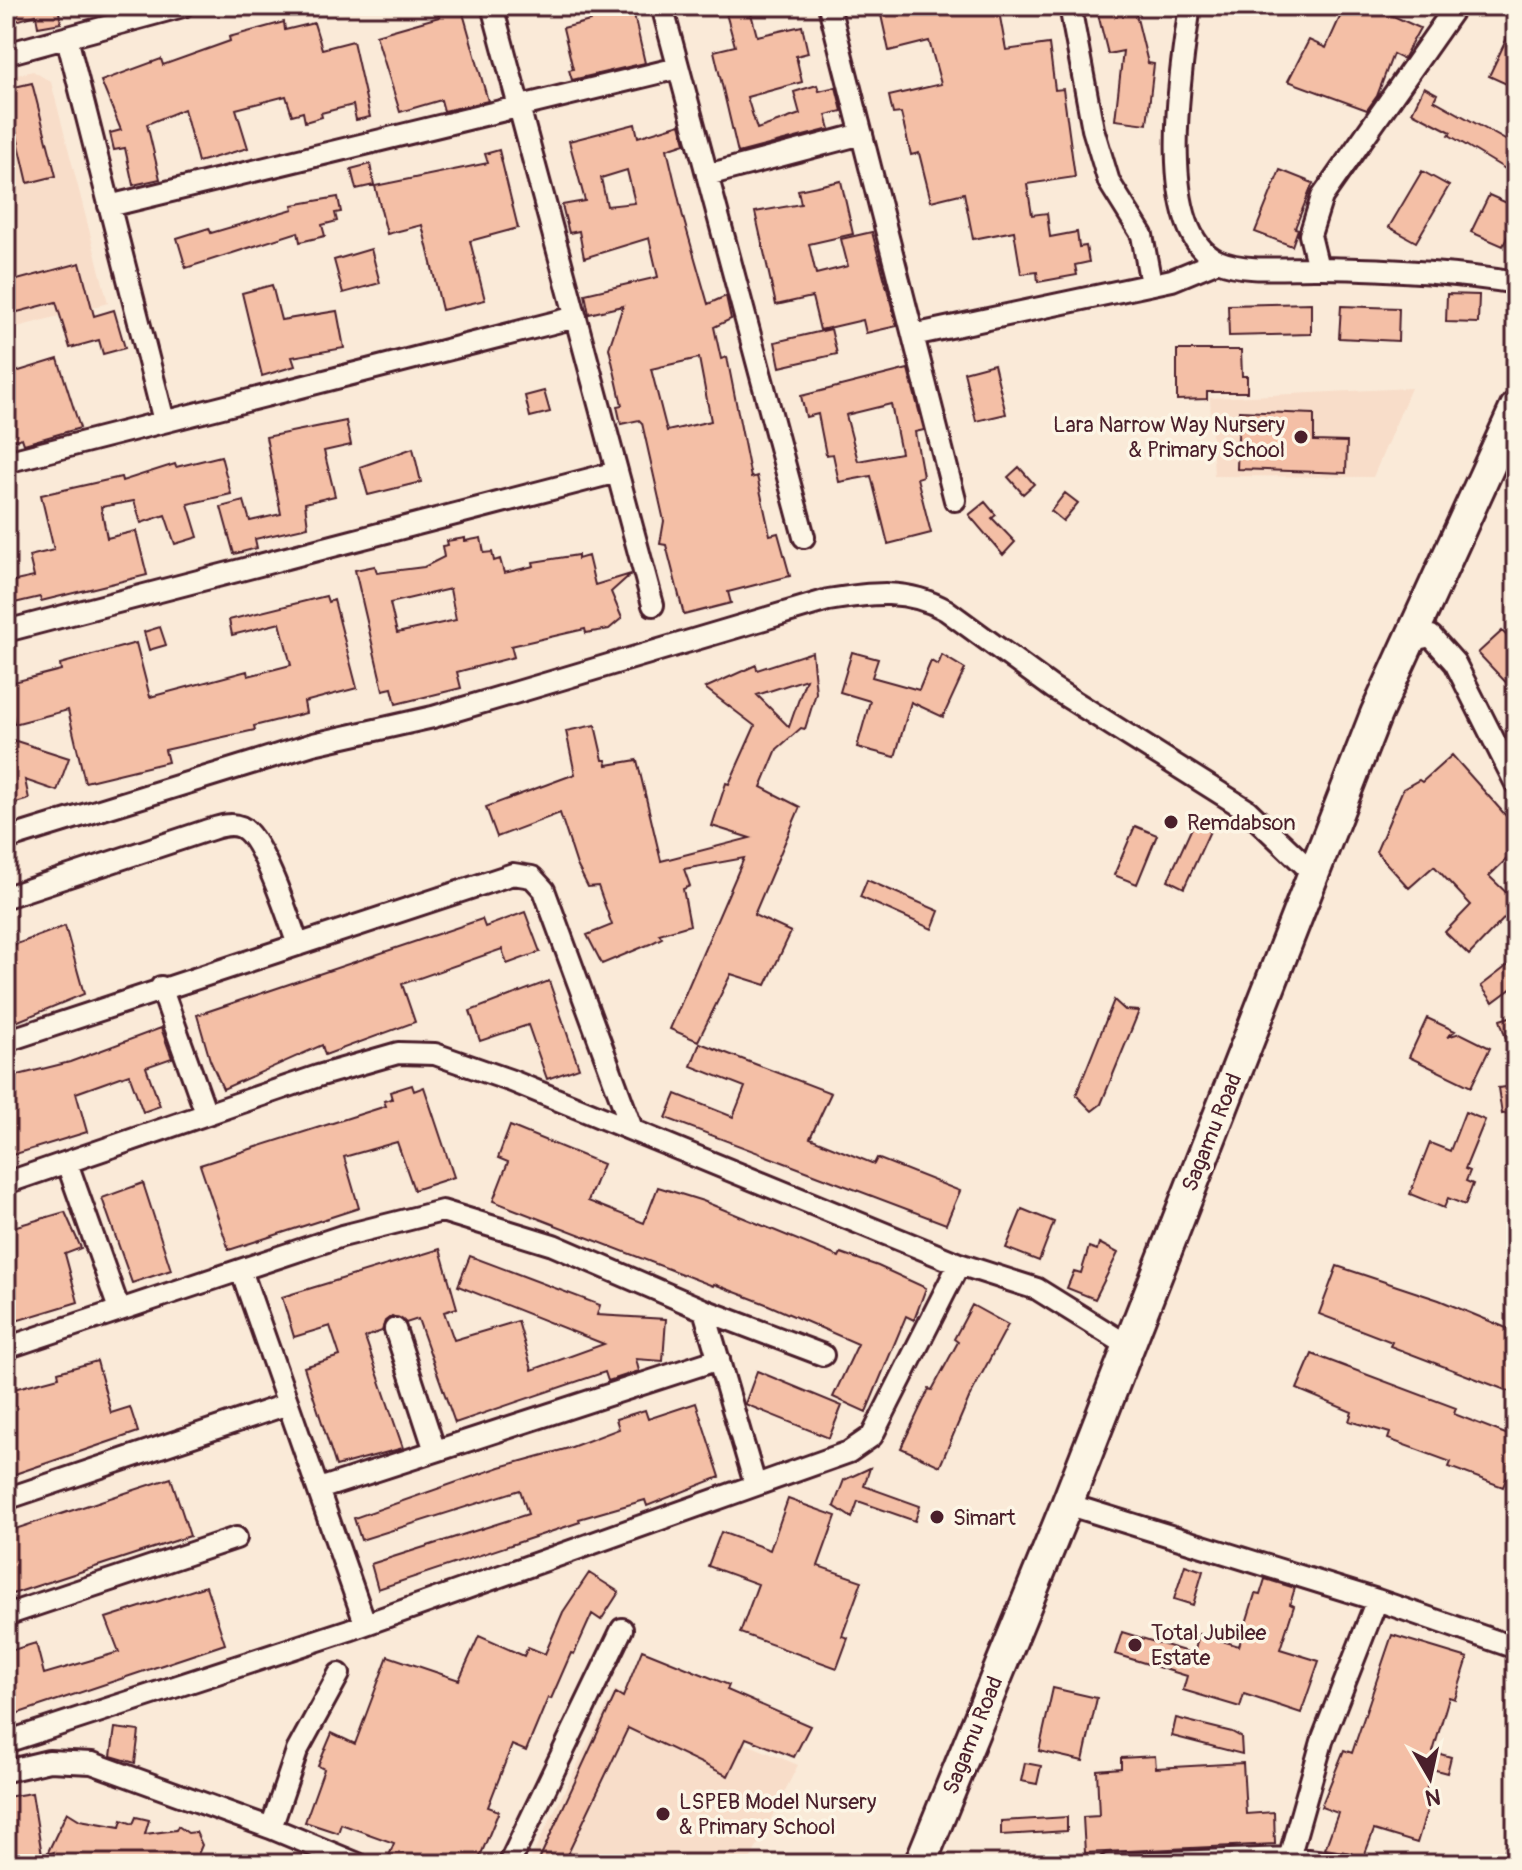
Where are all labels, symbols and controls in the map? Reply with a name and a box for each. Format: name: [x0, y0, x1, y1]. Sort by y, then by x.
place label: Lara Narrow Way Nursery & Primary School: [1053, 411, 1285, 464]
marker: Lara Narrow Way Nursery & Primary School: [1292, 428, 1310, 446]
place label: Remdabson: [1187, 809, 1296, 837]
marker: Remdabson: [1162, 813, 1180, 831]
street label: Sagamu Road: [1175, 1069, 1248, 1196]
place label: Simart: [953, 1504, 1016, 1532]
marker: Simart: [928, 1508, 946, 1526]
place label: Total Jubilee Estate: [1151, 1619, 1267, 1672]
marker: Total Jubilee Estate: [1126, 1636, 1144, 1654]
street label: Sagamu Road: [936, 1672, 1009, 1799]
north arrow: [1390, 1738, 1470, 1818]
text: N: [1423, 1782, 1443, 1812]
place label: LSPEB Model Nursery & Primary School: [679, 1788, 876, 1841]
marker: LSPEB Model Nursery & Primary School: [654, 1805, 672, 1823]

